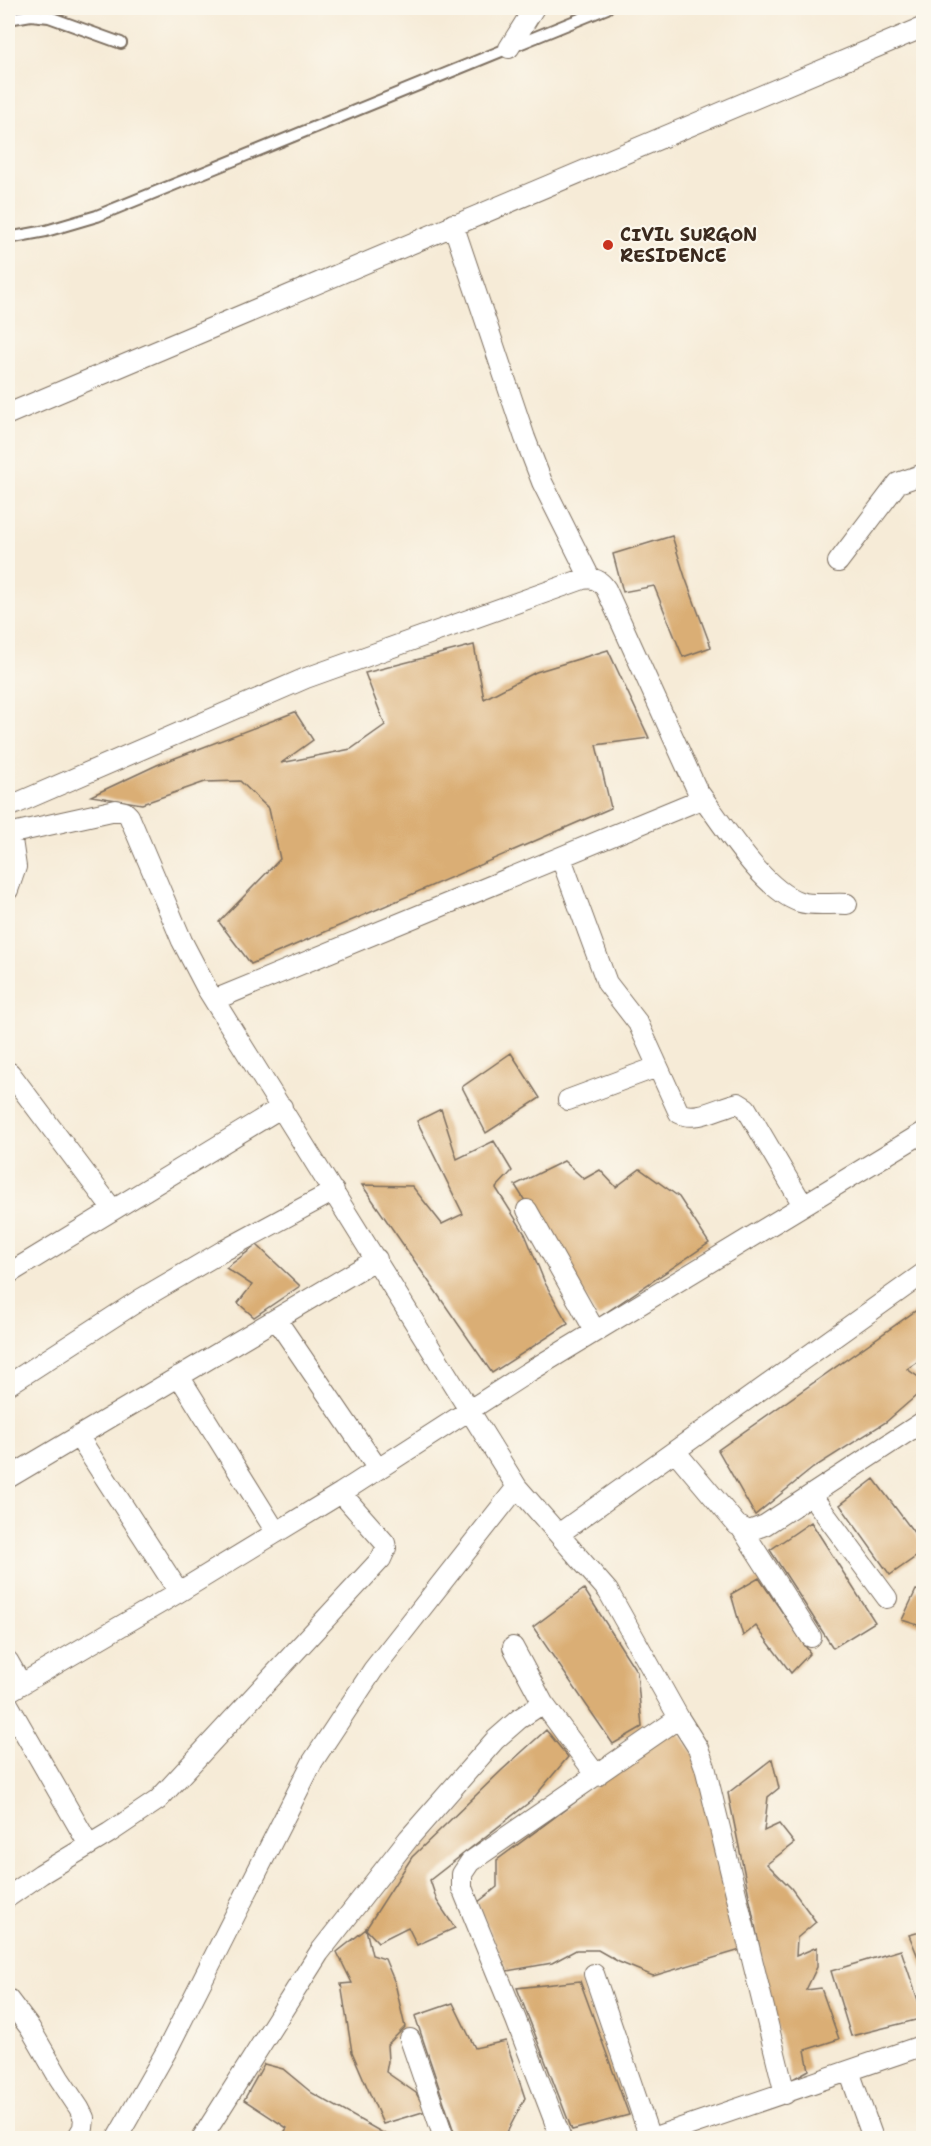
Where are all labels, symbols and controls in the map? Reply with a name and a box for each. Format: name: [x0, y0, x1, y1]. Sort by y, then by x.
place label: CIVIL SURGON RESIDENCE: [620, 223, 757, 268]
marker: CIVIL SURGON RESIDENCE: [601, 238, 615, 252]

